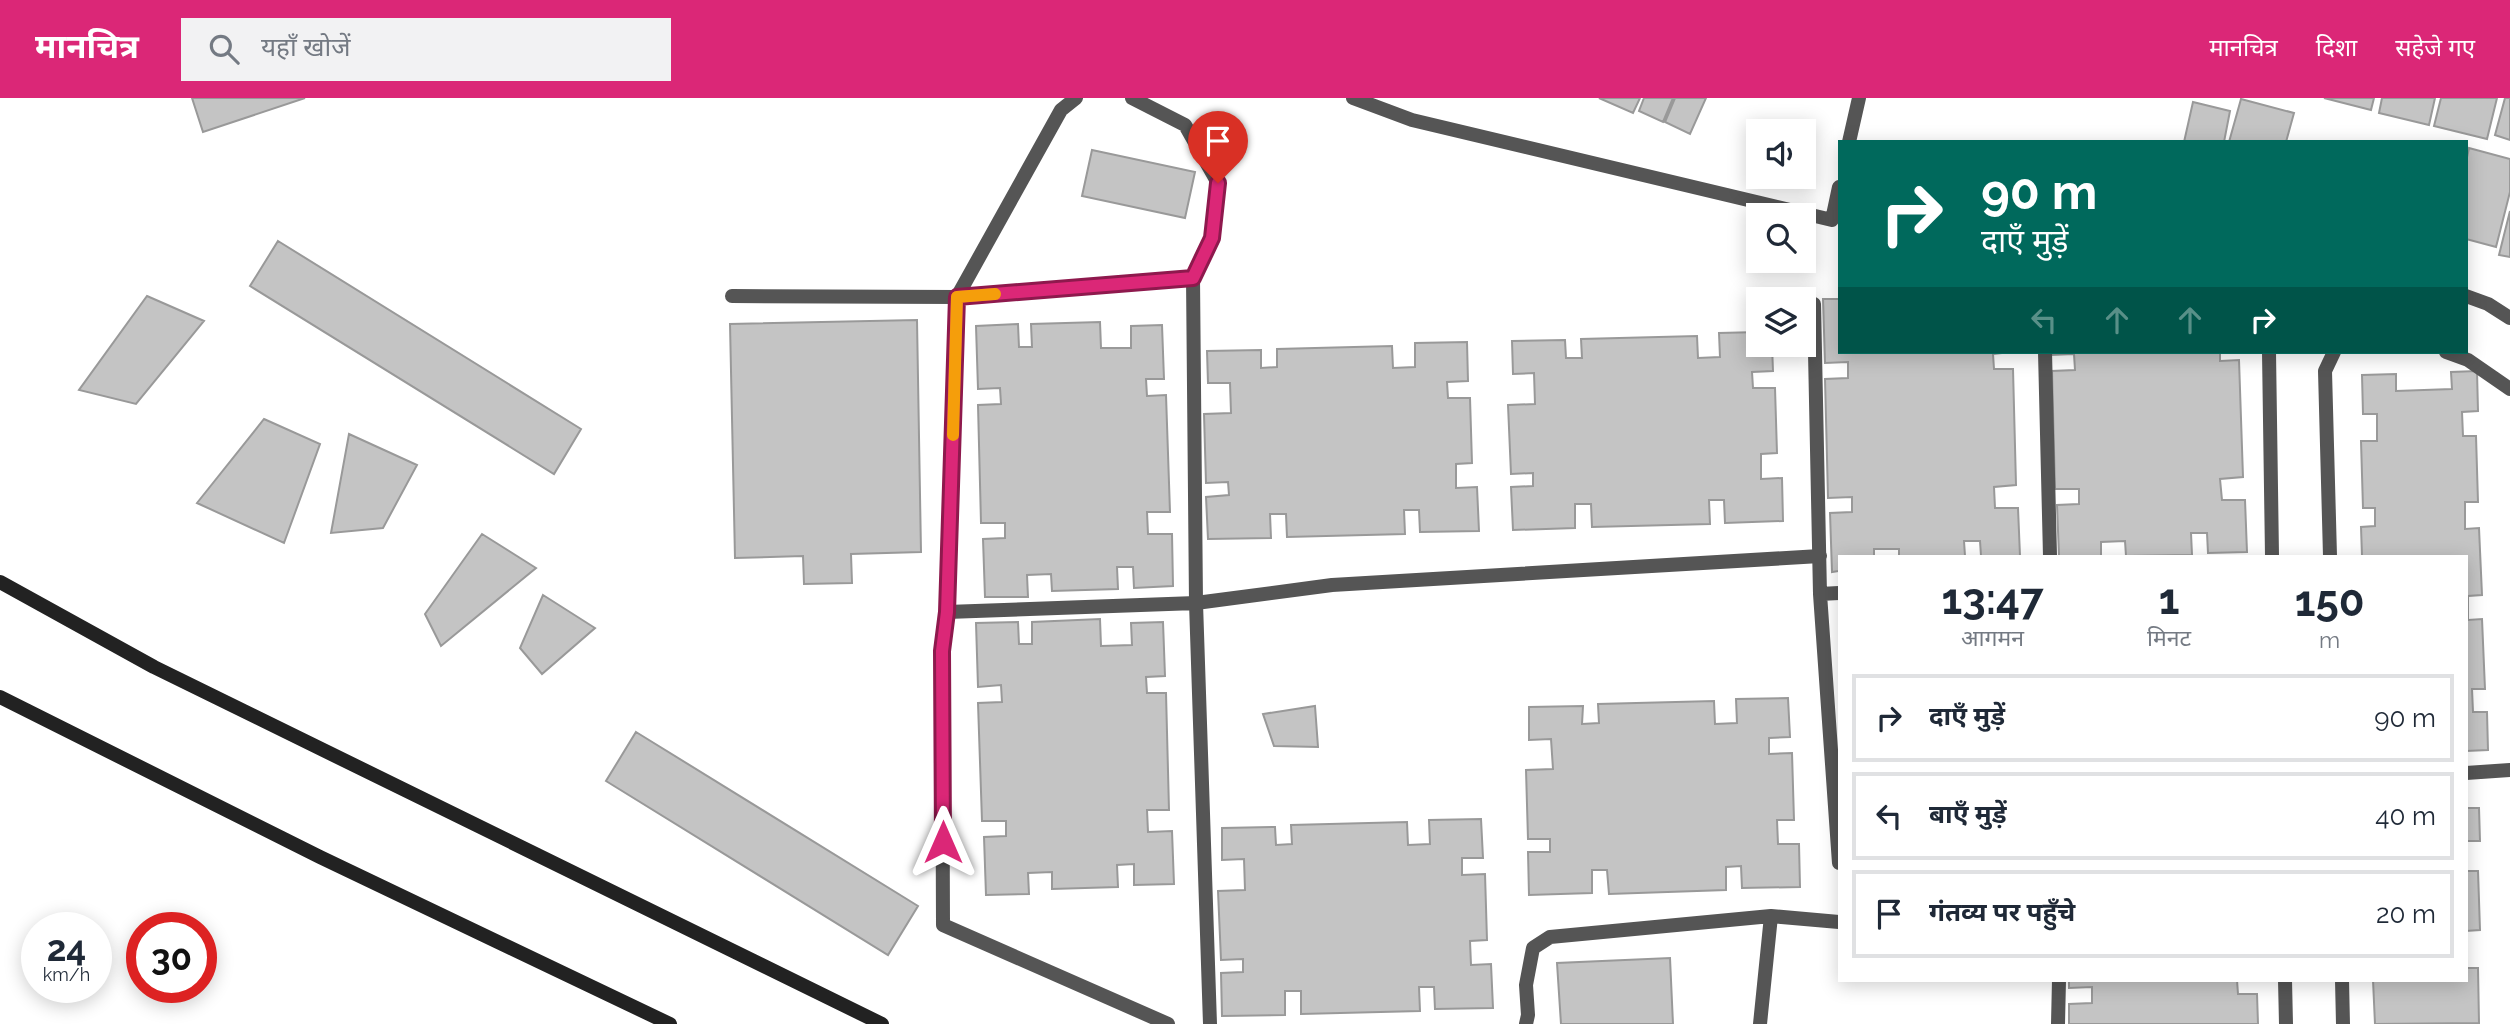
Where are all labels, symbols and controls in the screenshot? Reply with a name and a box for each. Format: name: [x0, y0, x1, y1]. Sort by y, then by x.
search box: [181, 18, 671, 81]
text: मानचित्र: [35, 27, 139, 66]
icon: search: [205, 30, 243, 68]
text: यहाँ खोजें: [261, 32, 351, 62]
text: मानचित्र: [2209, 33, 2278, 62]
text: दिशा: [2316, 33, 2357, 62]
text: सहेजे गए: [2395, 33, 2475, 62]
pin: [1188, 111, 1248, 183]
map controls: [1746, 119, 1816, 357]
button: sound: [1746, 119, 1816, 189]
icon: arrive: [1199, 122, 1237, 160]
text: 90 m: [1981, 163, 2097, 220]
icon: right: [1866, 168, 1957, 259]
button: search: [1746, 203, 1816, 273]
text: दाएँ मुड़ें: [1981, 222, 2068, 259]
button: layers: [1746, 287, 1816, 357]
icon: left: [2025, 301, 2063, 339]
icon: ahead: [2098, 301, 2136, 339]
icon: ahead: [2171, 301, 2209, 339]
icon: right: [2244, 301, 2282, 339]
text: 13:47: [1942, 575, 2044, 624]
text: 1: [2159, 575, 2180, 624]
text: 150: [2295, 577, 2365, 626]
text: आगमन: [1961, 624, 2024, 651]
text: मिनट: [2147, 624, 2191, 651]
text: m: [2319, 626, 2340, 653]
icon: right: [1870, 699, 1908, 737]
text: दाएँ मुड़ें: [1929, 701, 2005, 731]
text: 90 m: [2374, 703, 2436, 733]
icon: left: [1870, 797, 1908, 835]
text: बाएँ मुड़ें: [1929, 799, 2007, 829]
text: 40 m: [2375, 801, 2436, 831]
position arrow: [906, 805, 980, 879]
icon: arrive: [1870, 895, 1908, 933]
text: गंतव्य पर पहुँचे: [1929, 897, 2075, 927]
text: 20 m: [2376, 899, 2436, 929]
speed limit sign: 30: [126, 912, 217, 1003]
text: 24: [47, 928, 86, 969]
text: km/h: [43, 964, 90, 985]

